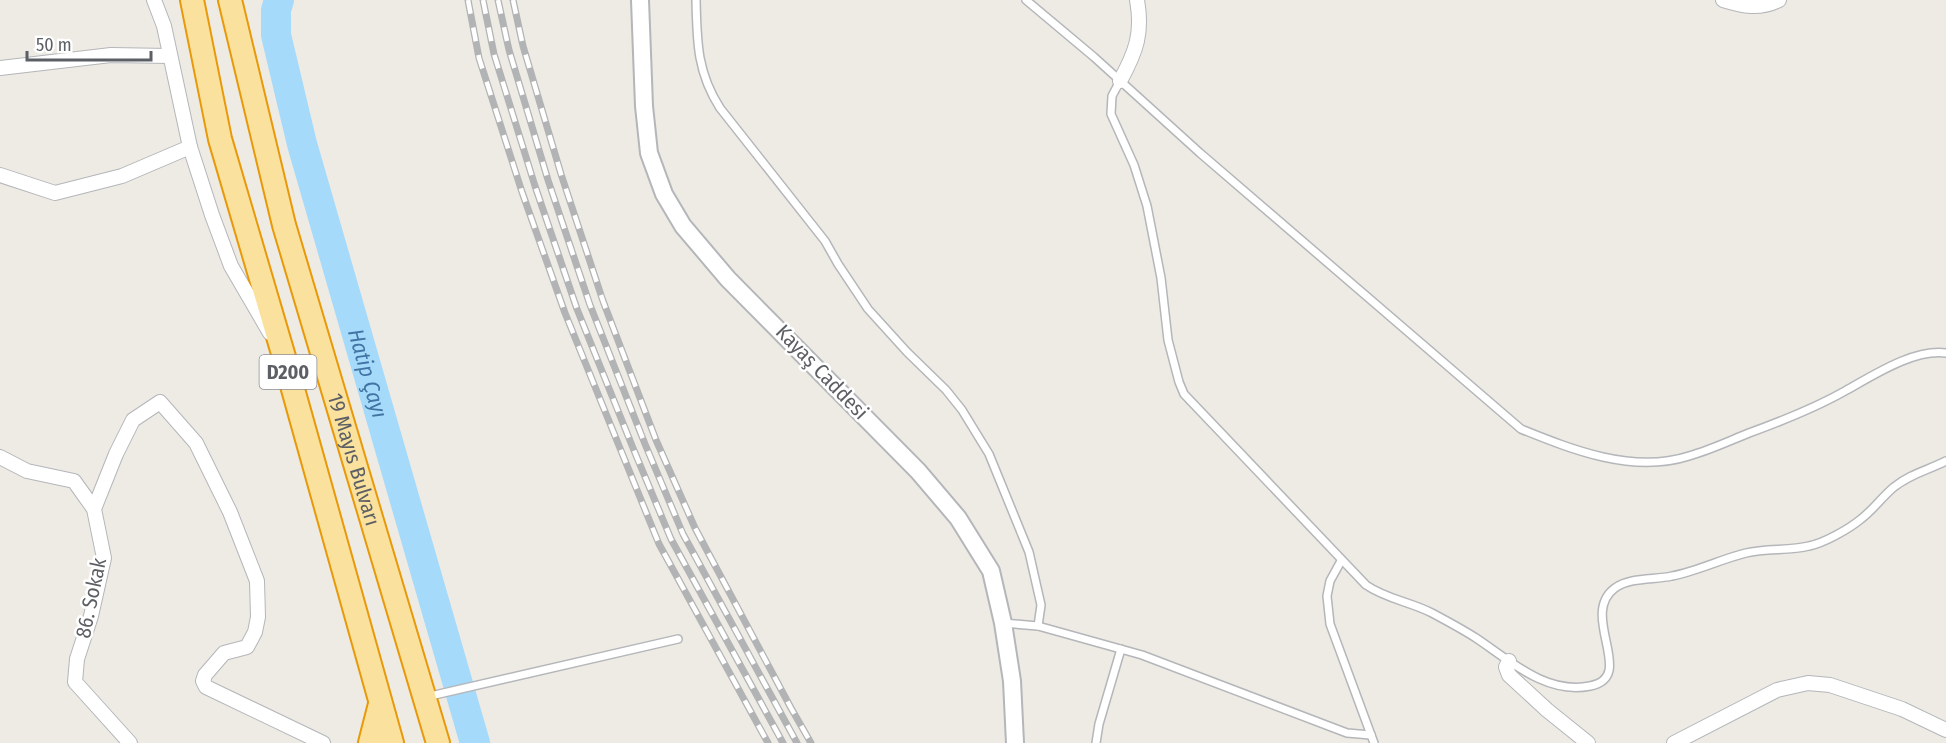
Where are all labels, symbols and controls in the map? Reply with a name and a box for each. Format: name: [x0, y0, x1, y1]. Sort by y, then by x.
scale bar: [27, 24, 152, 62]
text: 50 m: [36, 34, 72, 56]
street label: Kayaş Caddesi: [770, 319, 874, 425]
water label: Hatip Çayı: [343, 325, 394, 421]
road number: D200: [260, 355, 316, 389]
street label: 19 Mayıs Bulvarı: [322, 390, 386, 529]
street label: 86. Sokak: [70, 555, 112, 640]

